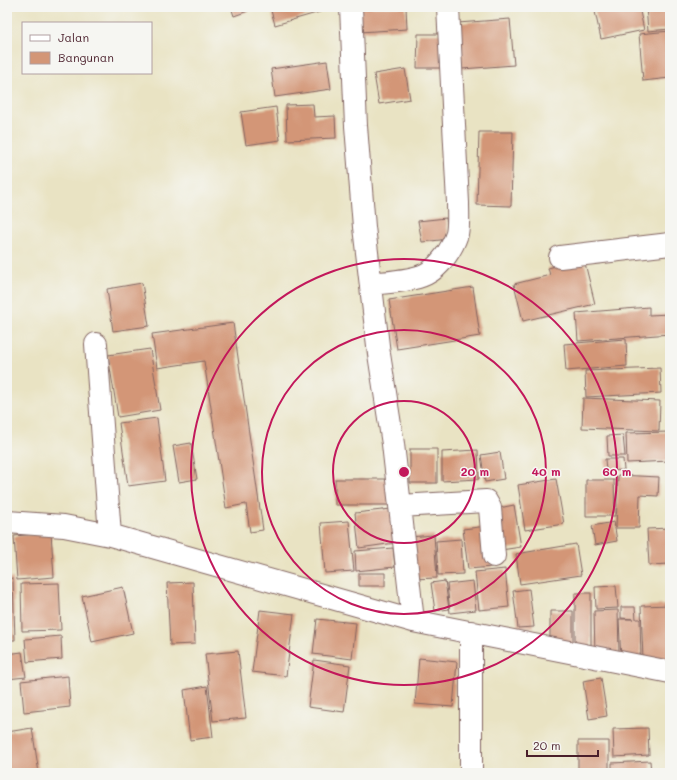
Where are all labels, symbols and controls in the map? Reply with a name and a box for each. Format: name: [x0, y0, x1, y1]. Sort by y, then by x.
legend: [22, 22, 152, 74]
text: Jalan: [58, 29, 89, 45]
text: Bangunan: [58, 49, 114, 65]
text: 20 m: [461, 463, 489, 479]
text: 40 m: [531, 463, 561, 479]
text: 60 m: [603, 463, 631, 479]
centre of rings: [397, 465, 411, 479]
scale bar: [527, 732, 598, 758]
text: 20 m: [533, 737, 561, 753]

